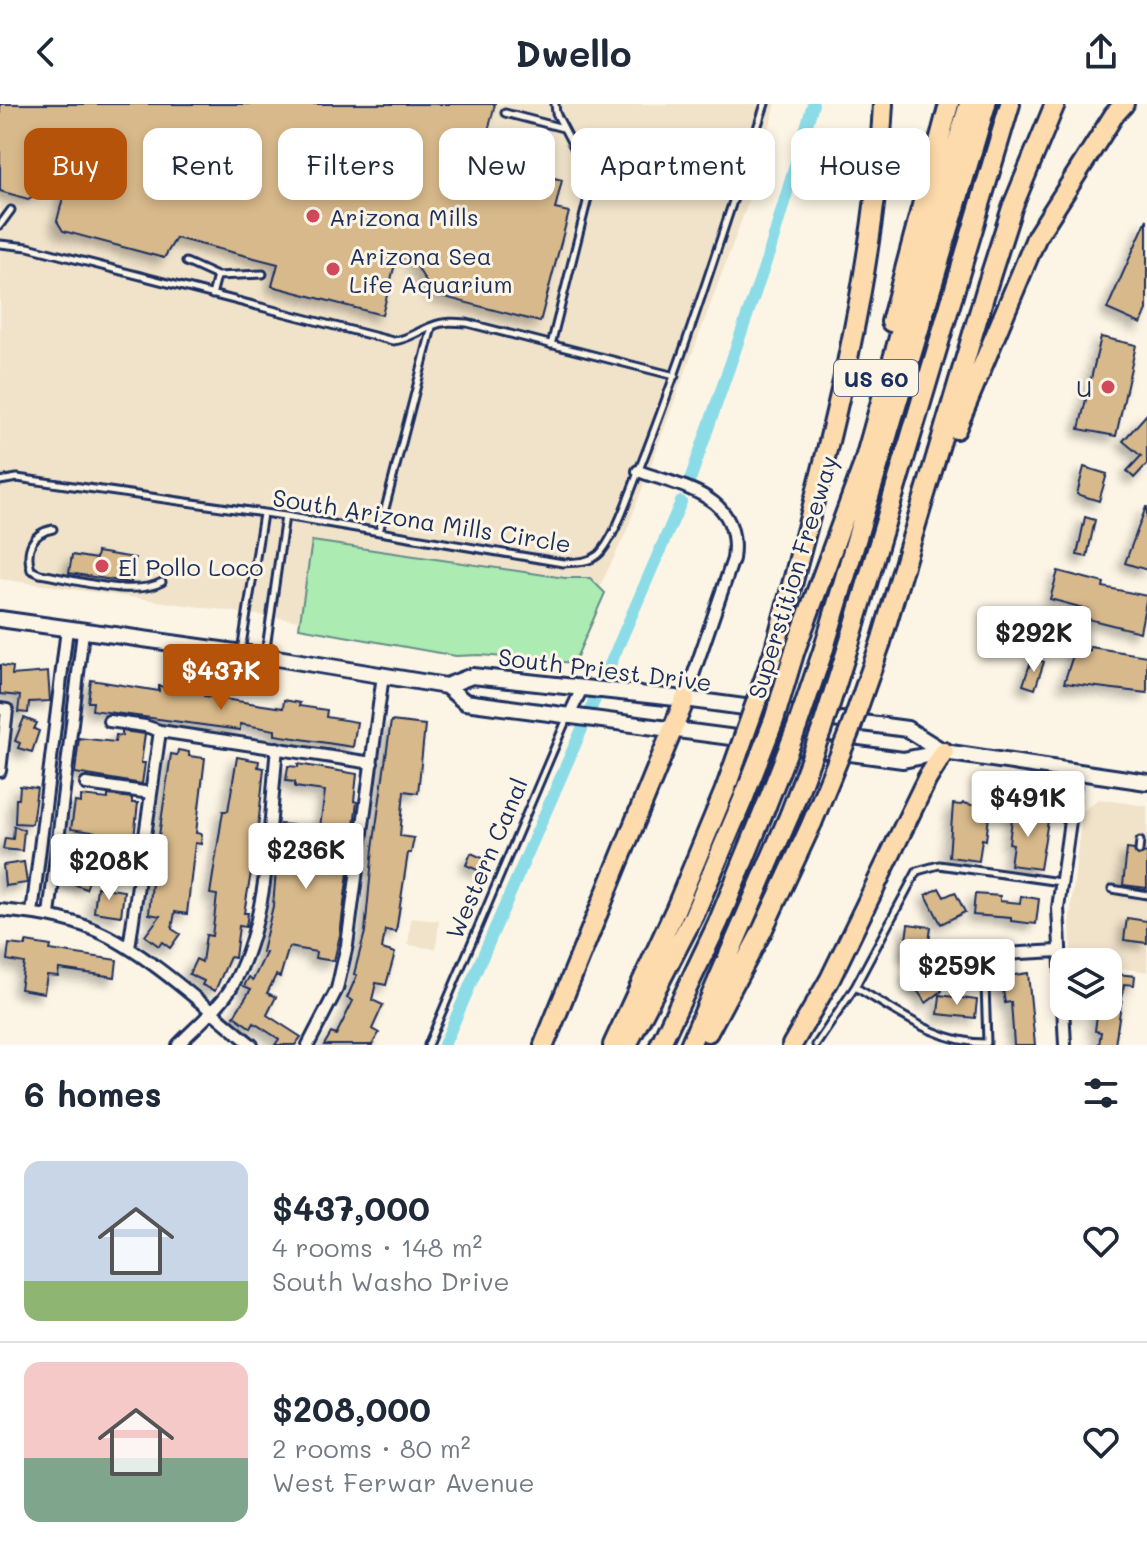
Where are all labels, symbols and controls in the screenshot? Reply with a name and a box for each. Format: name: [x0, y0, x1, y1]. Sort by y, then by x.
text: Dwello: [515, 29, 632, 76]
icon: back: [24, 30, 68, 74]
icon: share: [1079, 30, 1123, 74]
chip: Buy: [24, 128, 127, 200]
chip: Rent: [143, 128, 262, 200]
chip: Filters: [278, 128, 423, 200]
chip: New: [439, 128, 555, 200]
chip: Apartment: [571, 128, 775, 200]
chip: House: [791, 128, 930, 200]
place label: Arizona Mills: [329, 201, 479, 232]
marker: Arizona Mills: [304, 207, 322, 225]
place label: Arizona Sea Life Aquarium: [349, 240, 513, 299]
marker: Arizona Sea Life Aquarium: [324, 260, 342, 278]
road number: US 60: [834, 360, 918, 396]
place label: U: [1076, 372, 1092, 403]
marker: U: [1099, 378, 1117, 396]
street label: Superstition Freeway: [740, 452, 844, 702]
street label: South Arizona Mills Circle: [271, 481, 573, 559]
place label: El Pollo Loco: [118, 551, 264, 582]
marker: El Pollo Loco: [93, 557, 111, 575]
pin: $292K: [978, 606, 1090, 674]
text: $292K: [995, 615, 1073, 649]
street label: South Priest Drive: [496, 641, 714, 697]
pin: $437K: [165, 644, 277, 712]
text: $437K: [181, 653, 261, 687]
pin: $491K: [972, 771, 1084, 839]
street label: Western Canal: [438, 773, 534, 943]
text: $491K: [990, 780, 1066, 814]
pin: $236K: [250, 823, 362, 891]
text: $236K: [266, 832, 346, 866]
pin: $208K: [53, 834, 165, 902]
text: $208K: [69, 843, 149, 877]
pin: $259K: [901, 939, 1013, 1007]
text: $259K: [918, 948, 996, 982]
map controls: [1050, 948, 1122, 1020]
button: layers: [1050, 948, 1122, 1020]
text: 6 homes: [24, 1071, 162, 1116]
icon: filters: [1079, 1071, 1123, 1115]
text: $437,000: [272, 1185, 430, 1230]
icon: home: [88, 1193, 184, 1289]
icon: heart: [1079, 1219, 1123, 1263]
text: 4 rooms · 148 m²: [272, 1230, 482, 1264]
text: South Washo Drive: [272, 1264, 509, 1298]
text: $208,000: [272, 1386, 431, 1431]
icon: home: [88, 1394, 184, 1490]
icon: heart: [1079, 1420, 1123, 1464]
text: 2 rooms · 80 m²: [272, 1431, 471, 1465]
text: West Ferwar Avenue: [272, 1465, 535, 1499]

